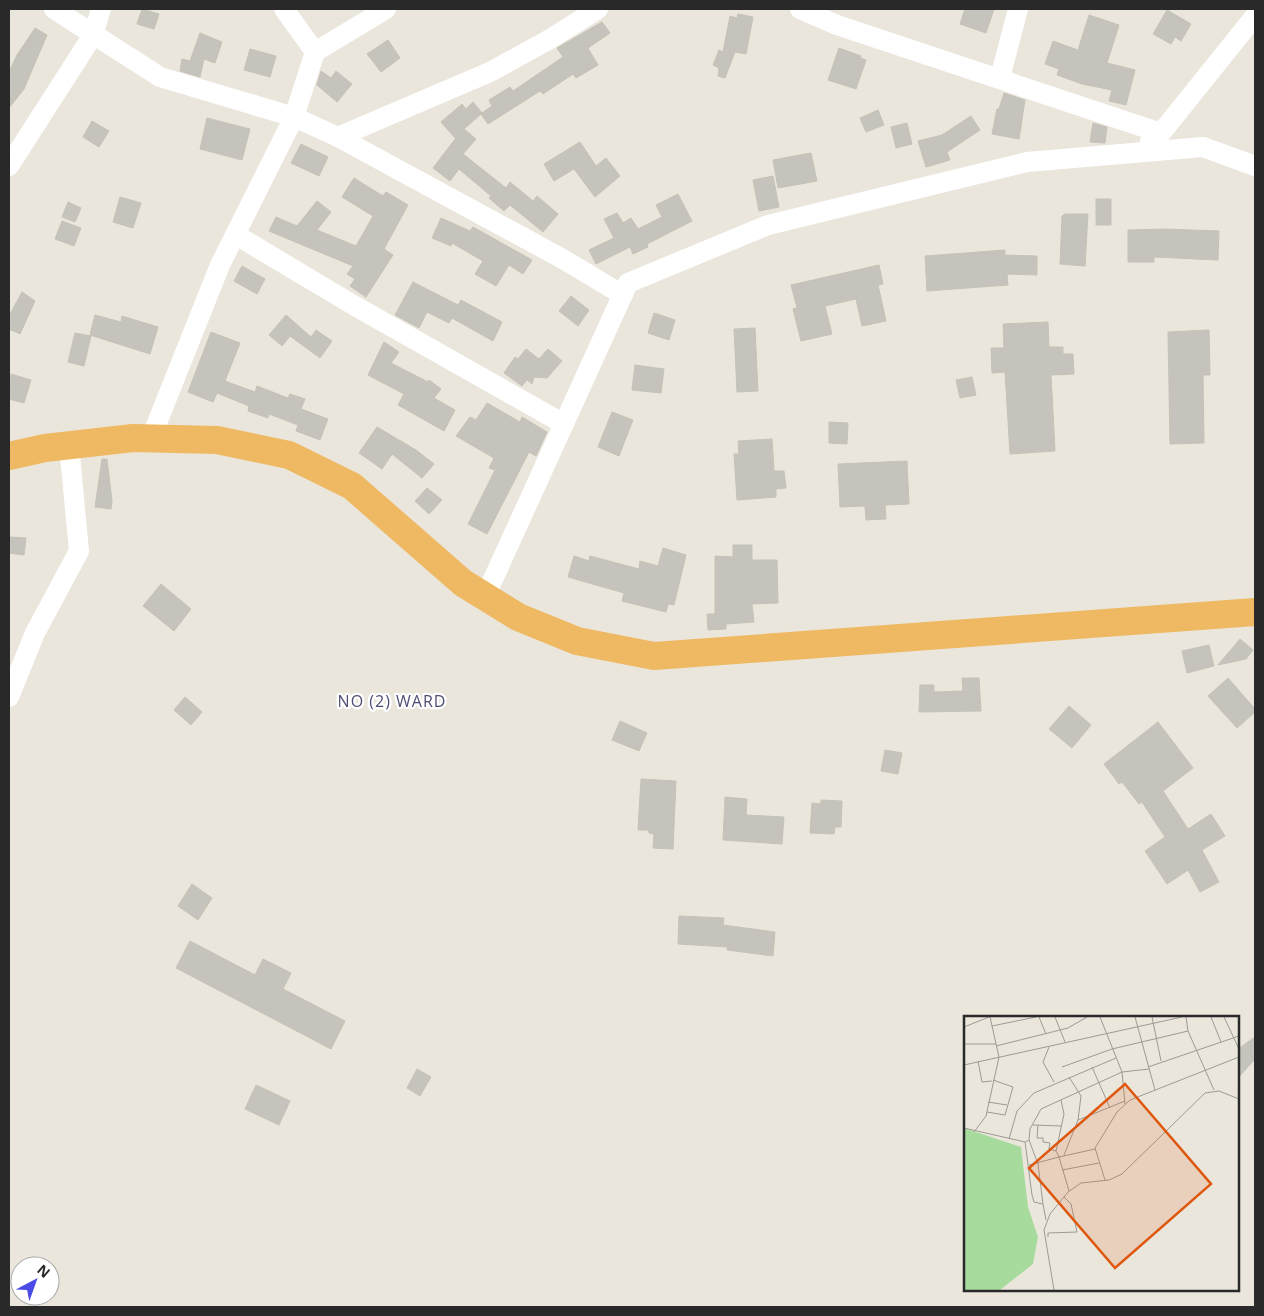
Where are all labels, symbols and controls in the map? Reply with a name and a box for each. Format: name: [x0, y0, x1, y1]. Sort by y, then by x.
district label: NO (2) WARD: [338, 690, 446, 712]
inset map: [964, 1016, 1239, 1291]
north arrow: [10, 1256, 60, 1306]
text: N: [33, 1260, 54, 1282]

